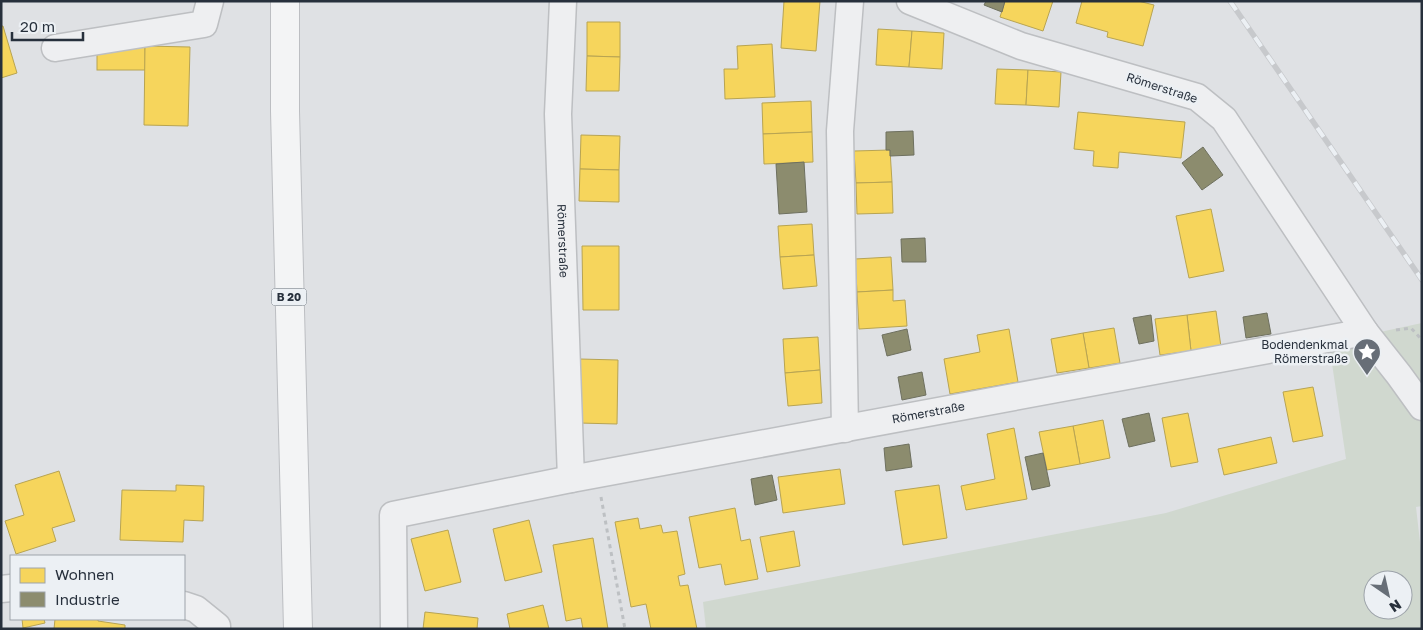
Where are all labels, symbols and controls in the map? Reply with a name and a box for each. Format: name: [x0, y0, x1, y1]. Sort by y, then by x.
scale bar: [12, 10, 84, 42]
text: 20 m: [20, 17, 55, 35]
street label: Römerstraße: [1125, 69, 1200, 106]
street label: Römerstraße: [554, 204, 572, 278]
road number: B 20: [272, 288, 306, 306]
place label: Bodendenkmal Römerstraße: [1261, 337, 1348, 366]
place icon: Bodendenkmal Römerstraße: [1352, 337, 1382, 376]
street label: Römerstraße: [890, 398, 966, 426]
legend: [10, 555, 185, 620]
text: Wohnen: [55, 565, 114, 583]
north arrow: [1363, 570, 1413, 620]
text: Industrie: [55, 590, 120, 608]
text: N: [1386, 596, 1405, 616]

